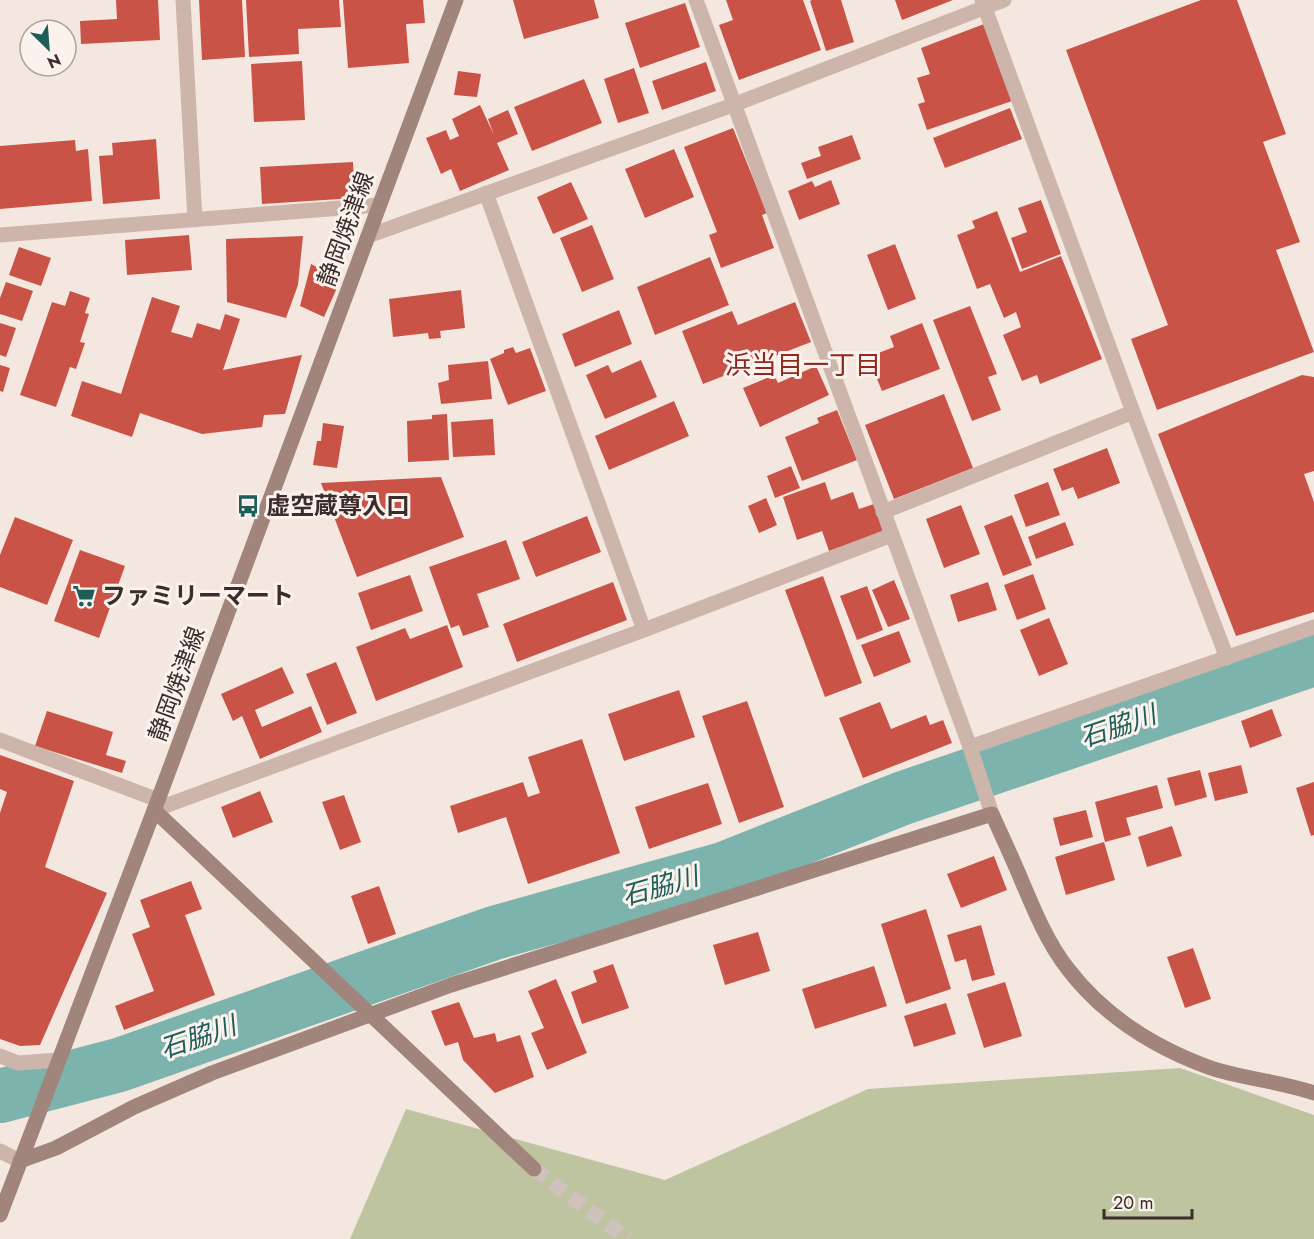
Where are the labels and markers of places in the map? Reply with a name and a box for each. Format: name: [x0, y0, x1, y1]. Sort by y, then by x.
place label: 虚空蔵尊入口: [266, 488, 410, 523]
bus stop icon: 虚空蔵尊入口: [235, 493, 261, 519]
place label: ファミリーマート: [102, 578, 294, 613]
supermarket icon: ファミリーマート: [71, 583, 97, 609]

